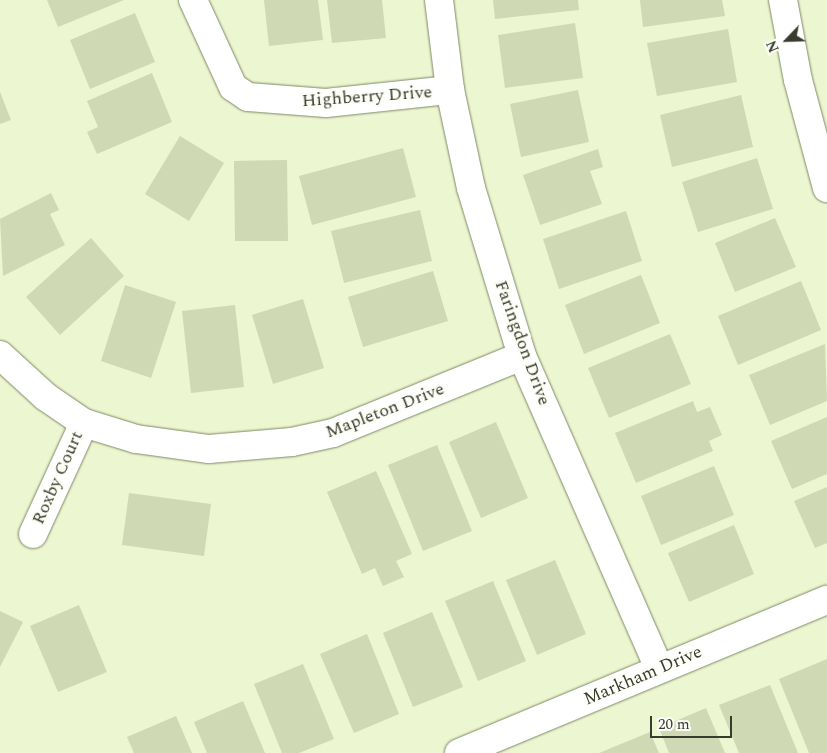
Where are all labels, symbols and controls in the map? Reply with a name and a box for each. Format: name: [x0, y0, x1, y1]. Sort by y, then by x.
north arrow: [762, 15, 812, 65]
text: N: [761, 37, 785, 56]
street label: Highberry Drive: [301, 82, 433, 112]
street label: Faringdon Drive: [489, 278, 555, 408]
street label: Mapleton Drive: [323, 378, 447, 444]
street label: Roxby Court: [28, 428, 88, 528]
street label: Markham Drive: [581, 641, 705, 711]
scale bar: [652, 706, 734, 738]
text: 20 m: [658, 713, 690, 736]

